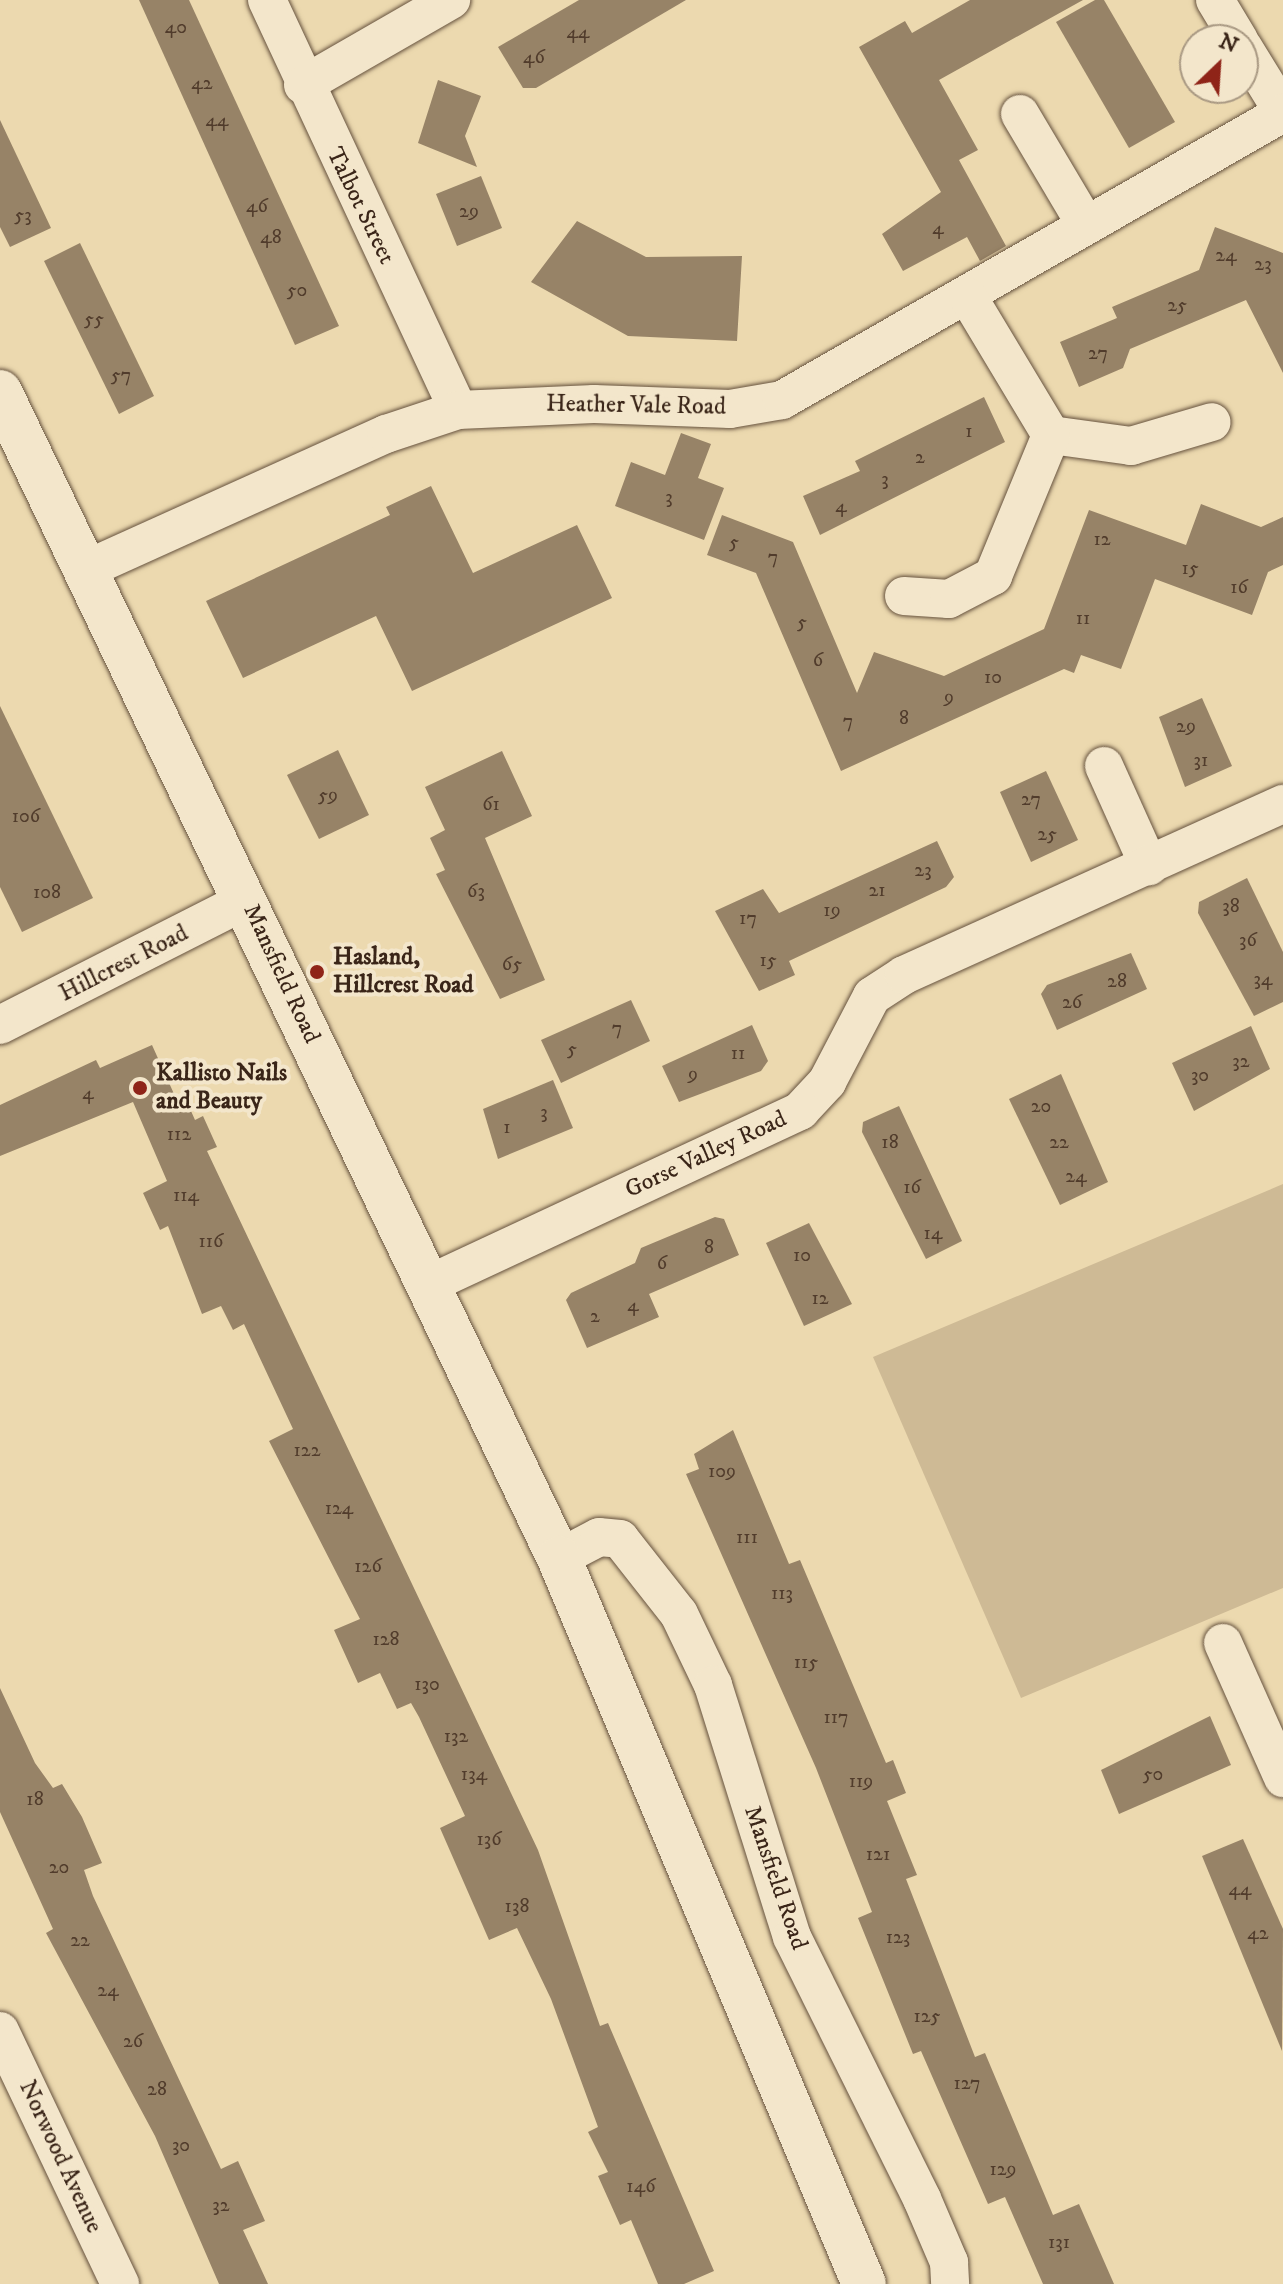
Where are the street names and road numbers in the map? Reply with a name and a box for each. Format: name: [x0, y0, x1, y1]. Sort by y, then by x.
street label: Talbot Street: [319, 143, 401, 269]
street label: Heather Vale Road: [546, 390, 726, 422]
street label: Mansfield Road: [236, 900, 326, 1048]
street label: Hillcrest Road: [55, 919, 193, 1009]
street label: Gorse Valley Road: [621, 1105, 791, 1205]
street label: Mansfield Road: [737, 1802, 813, 1954]
street label: Norwood Avenue: [12, 2076, 108, 2238]

